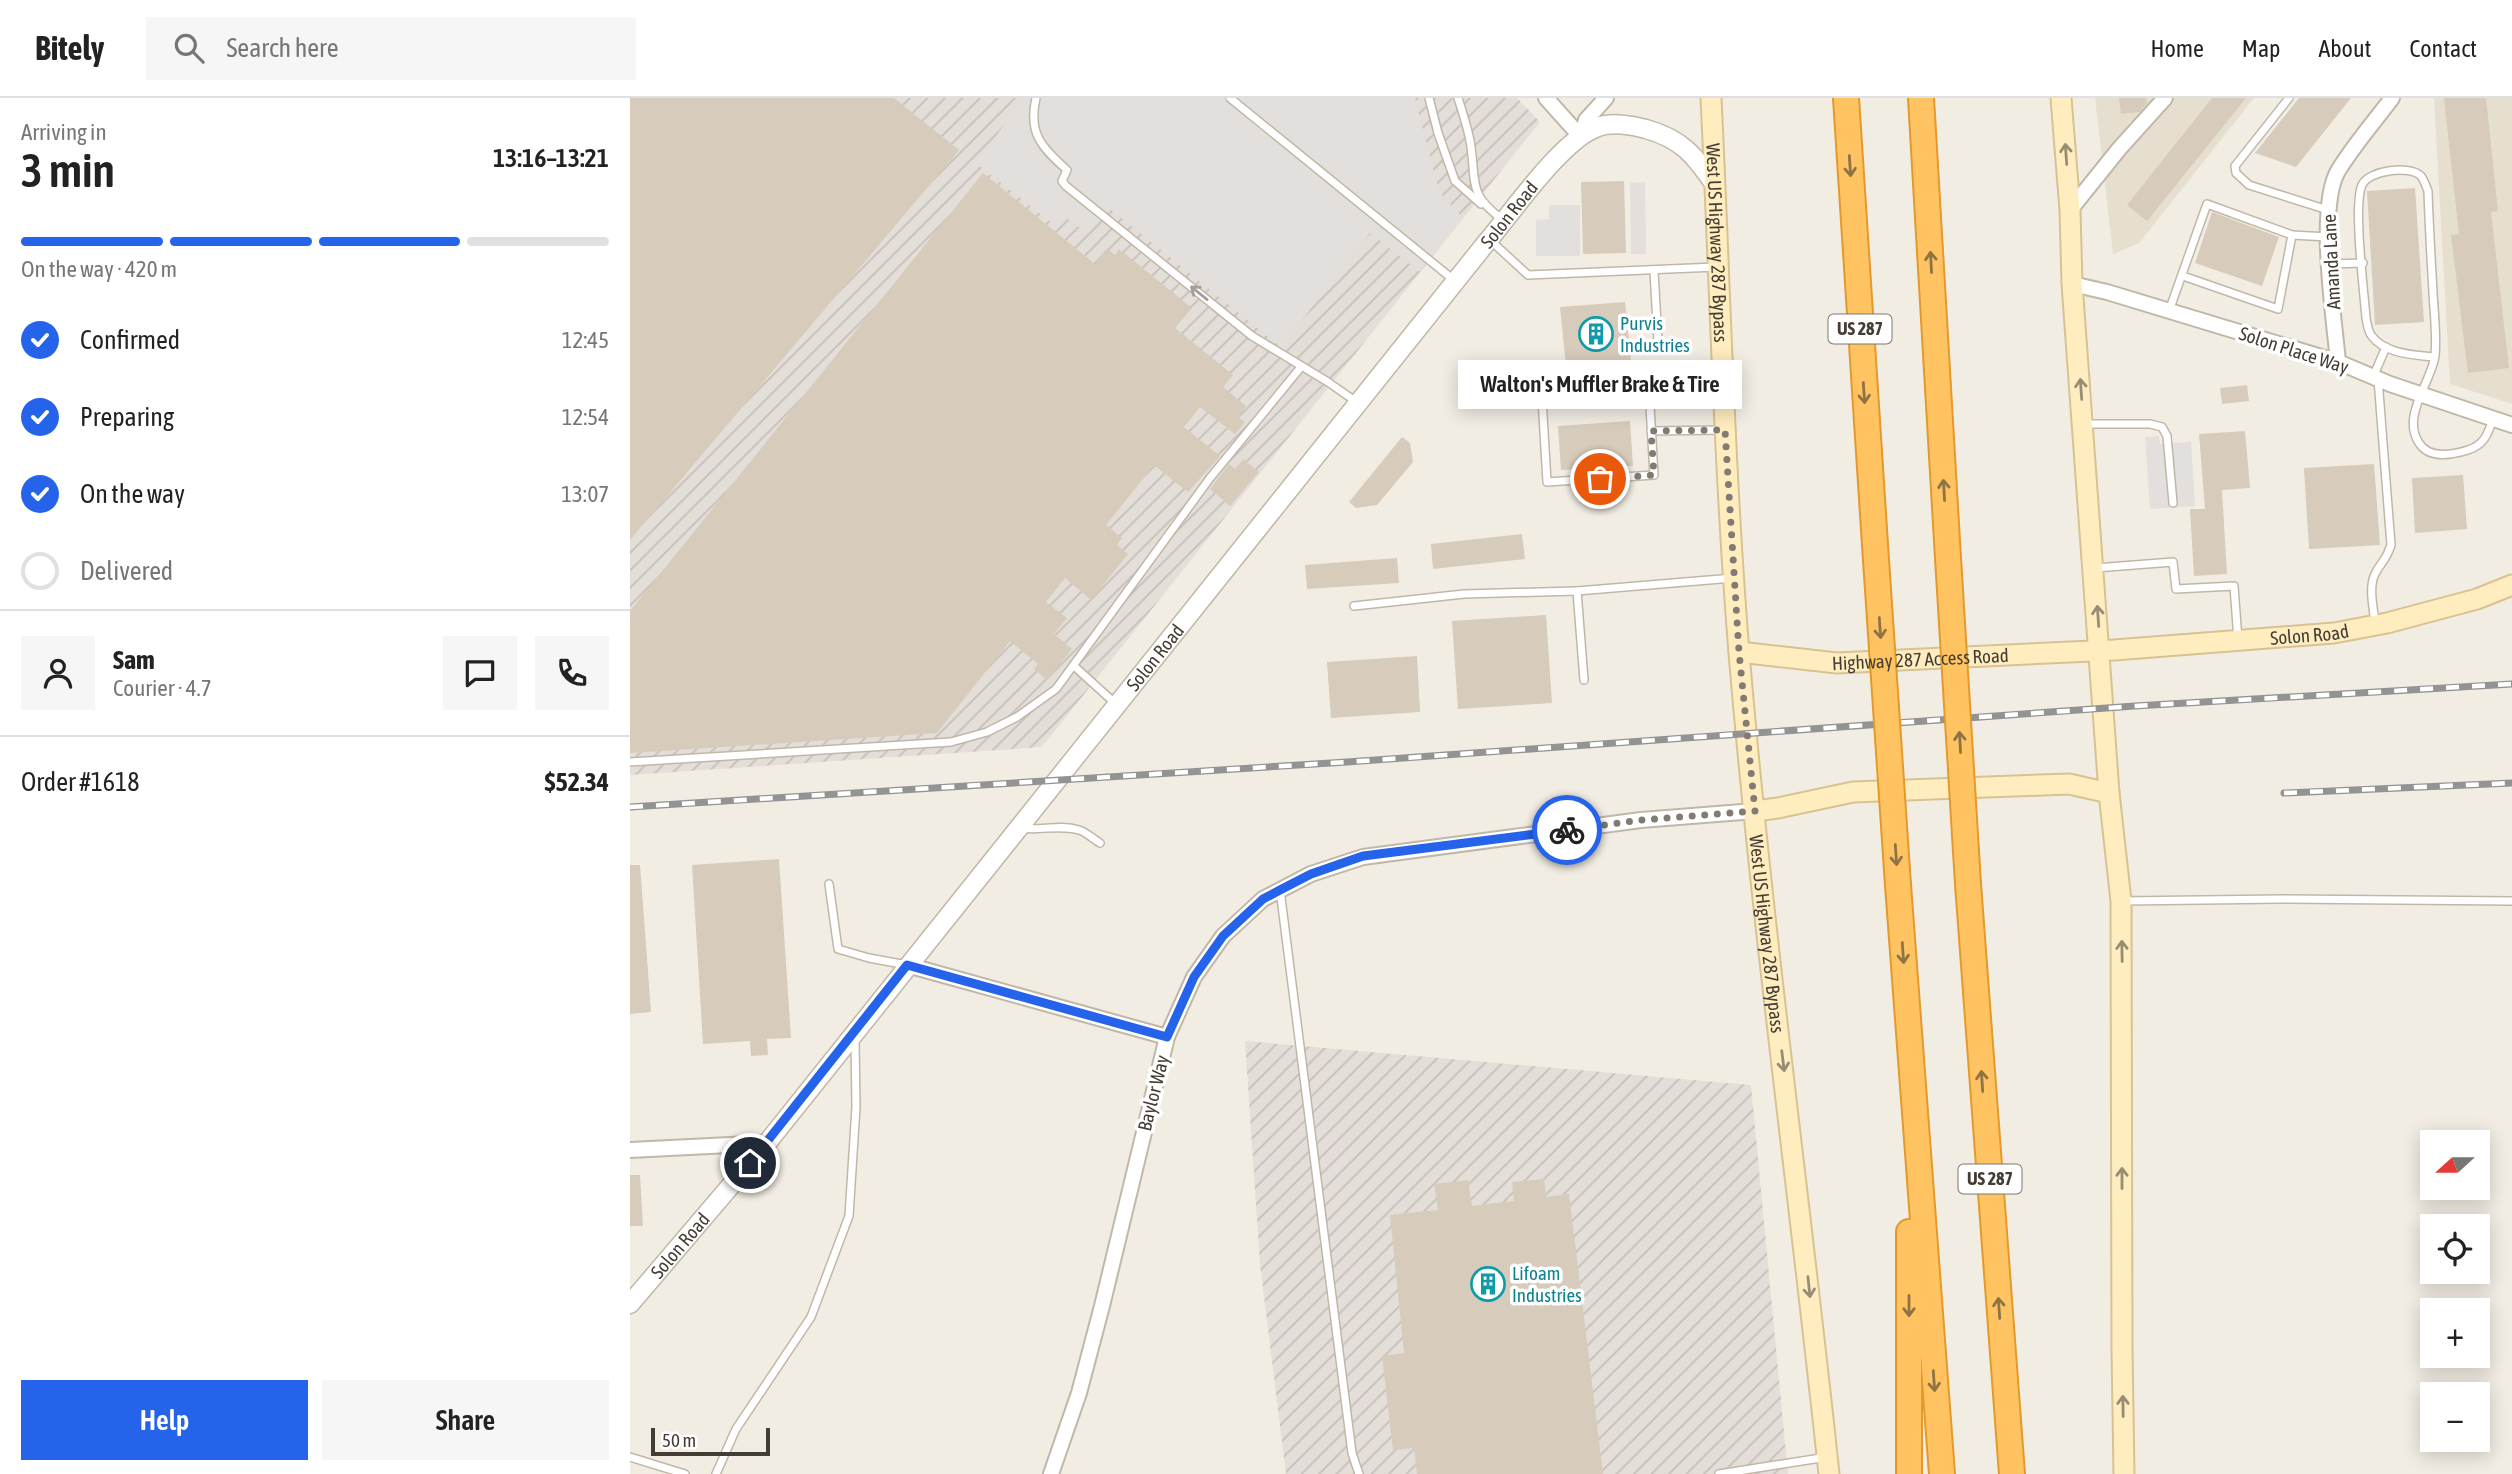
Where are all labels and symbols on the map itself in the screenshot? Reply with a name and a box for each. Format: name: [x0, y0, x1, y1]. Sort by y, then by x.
street label: West US Highway 287 Bypass: [1702, 143, 1732, 343]
one-way arrow: [2059, 143, 2072, 166]
one-way arrow: [1844, 154, 1857, 177]
street label: Solon Road: [1476, 177, 1542, 252]
street label: Amanda Lane: [2318, 214, 2344, 310]
one-way arrow: [1924, 251, 1937, 274]
one-way arrow: [1190, 285, 1208, 301]
place label: Purvis Industries: [1620, 312, 1690, 356]
road number: US 287: [1828, 314, 1892, 344]
building icon: Purvis Industries: [1577, 315, 1615, 353]
street label: Solon Place Way: [2236, 322, 2352, 378]
callout: Walton's Muffler Brake & Tire: [1458, 360, 1742, 409]
one-way arrow: [2074, 378, 2087, 401]
one-way arrow: [1858, 381, 1871, 404]
pin: [1570, 449, 1630, 509]
one-way arrow: [1938, 478, 1951, 501]
one-way arrow: [2091, 605, 2104, 628]
one-way arrow: [1874, 616, 1887, 639]
street label: Solon Road: [2269, 619, 2351, 649]
street label: Solon Road: [1122, 620, 1188, 695]
street label: Highway 287 Access Road: [1831, 644, 2009, 674]
one-way arrow: [1953, 731, 1966, 754]
courier: [1532, 795, 1602, 865]
street label: West US Highway 287 Bypass: [1745, 834, 1789, 1034]
one-way arrow: [1890, 843, 1903, 866]
one-way arrow: [2115, 940, 2129, 963]
one-way arrow: [1897, 941, 1910, 963]
one-way arrow: [1777, 1049, 1790, 1072]
street label: Baylor Way: [1133, 1053, 1173, 1133]
one-way arrow: [1976, 1070, 1989, 1093]
north arrow: [2420, 1130, 2490, 1200]
pin: [720, 1133, 780, 1193]
road number: US 287: [1958, 1164, 2022, 1194]
one-way arrow: [2115, 1167, 2129, 1190]
street label: Solon Road: [646, 1208, 714, 1283]
place label: Lifoam Industries: [1512, 1262, 1582, 1306]
building icon: Lifoam Industries: [1469, 1265, 1507, 1303]
one-way arrow: [1803, 1275, 1816, 1298]
one-way arrow: [1902, 1294, 1916, 1317]
one-way arrow: [1992, 1297, 2005, 1320]
one-way arrow: [1928, 1369, 1941, 1392]
one-way arrow: [2116, 1395, 2130, 1418]
scale bar: [651, 1425, 770, 1457]

